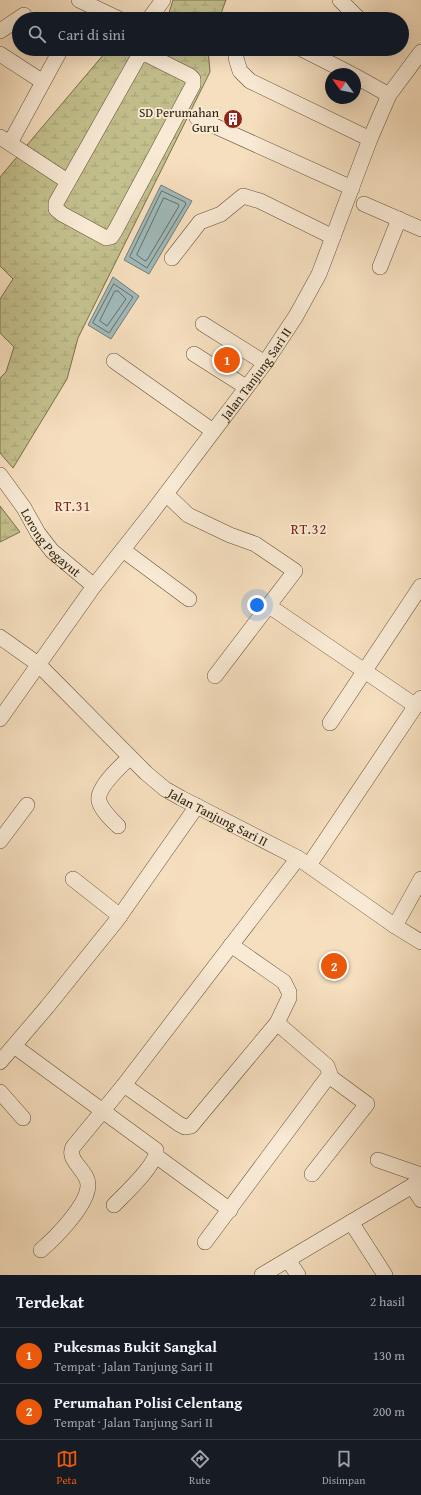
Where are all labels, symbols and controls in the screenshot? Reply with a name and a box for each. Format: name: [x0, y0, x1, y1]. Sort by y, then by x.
search box: [12, 12, 409, 56]
icon: search: [26, 23, 48, 45]
text: Cari di sini: [58, 24, 125, 45]
north arrow: [325, 68, 361, 104]
place label: SD Perumahan Guru: [139, 103, 220, 137]
building icon: SD Perumahan Guru: [222, 108, 244, 130]
street label: Jalan Tanjung Sari II: [215, 324, 296, 426]
pin: 1: [214, 345, 240, 375]
district label: RT.31: [55, 496, 91, 516]
street label: Lorong Pegayut: [16, 505, 85, 582]
district label: RT.32: [291, 519, 327, 539]
your location: [247, 595, 267, 615]
street label: Jalan Tanjung Sari II: [163, 783, 271, 851]
pin: 2: [321, 951, 347, 981]
text: Terdekat: [16, 1289, 84, 1314]
text: 2 hasil: [370, 1292, 405, 1311]
text: Pukesmas Bukit Sangkal: [54, 1336, 217, 1357]
text: 1: [26, 1346, 32, 1365]
text: 130 m: [373, 1346, 405, 1365]
text: Tempat · Jalan Tanjung Sari II: [54, 1357, 213, 1376]
text: Perumahan Polisi Celentang: [54, 1392, 242, 1413]
text: 2: [26, 1402, 32, 1421]
text: 200 m: [373, 1402, 405, 1421]
text: Tempat · Jalan Tanjung Sari II: [54, 1413, 213, 1432]
tab: Peta: [56, 1448, 78, 1488]
tab: Rute: [189, 1448, 211, 1488]
tab: Disimpan: [322, 1448, 365, 1488]

